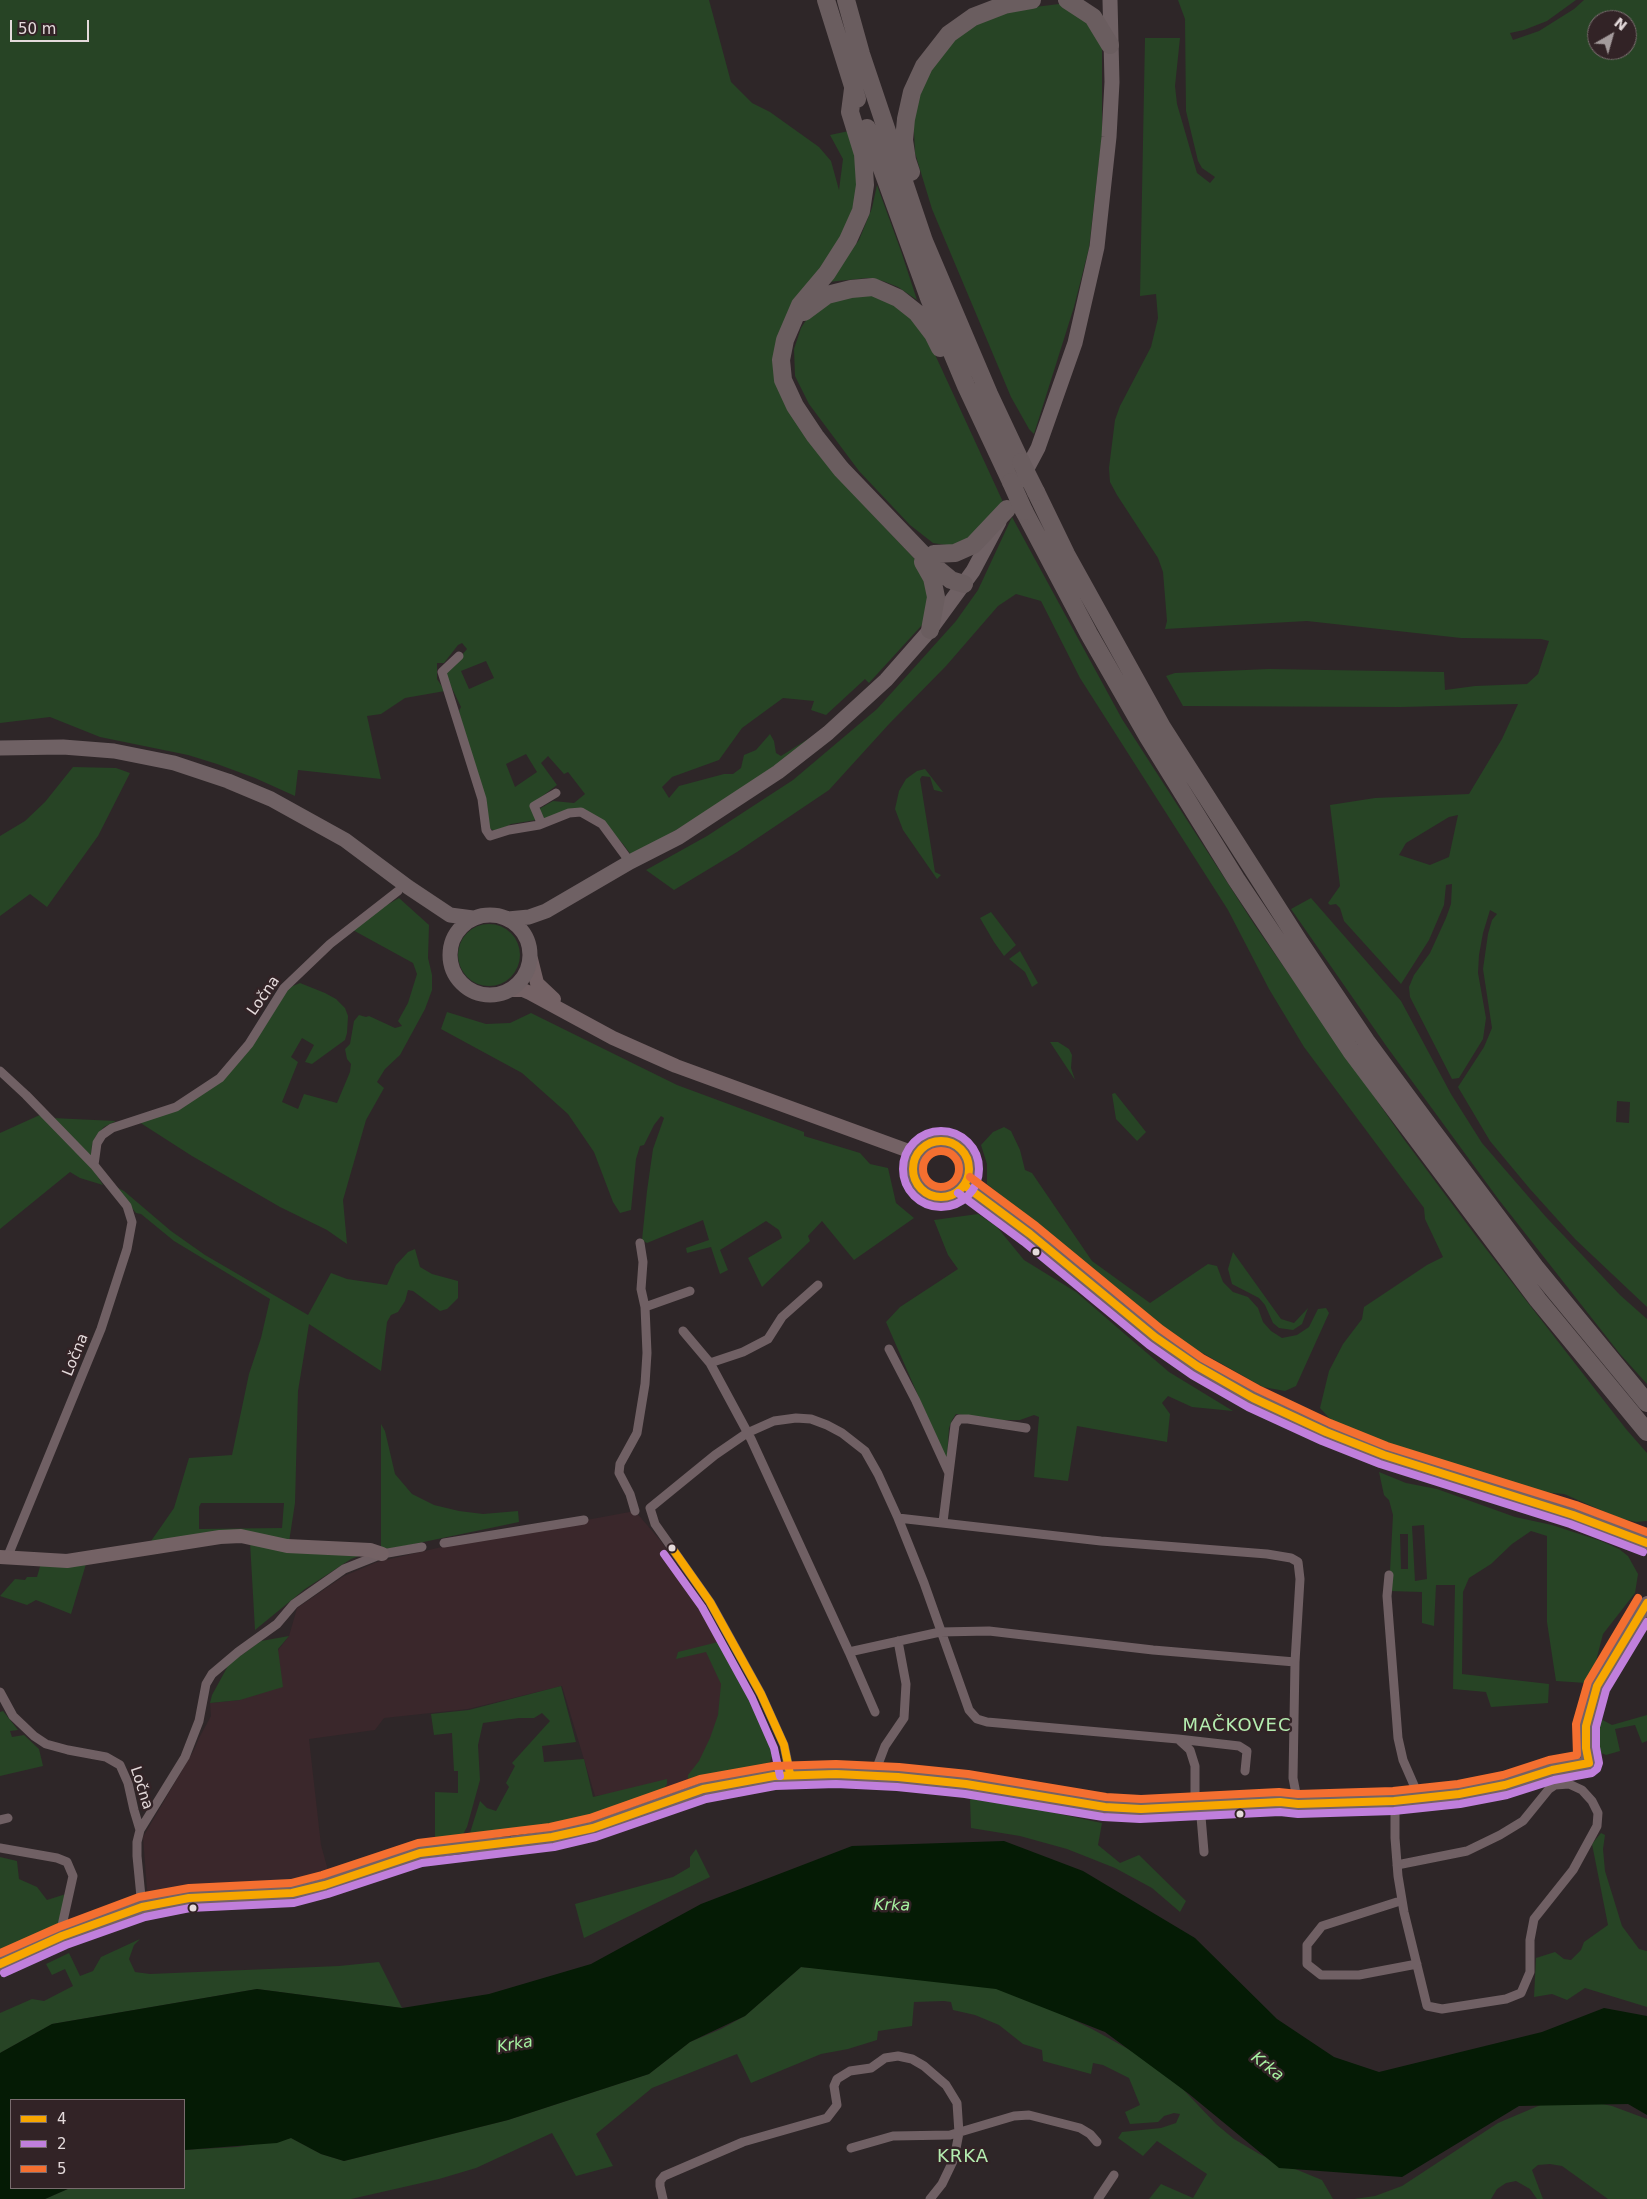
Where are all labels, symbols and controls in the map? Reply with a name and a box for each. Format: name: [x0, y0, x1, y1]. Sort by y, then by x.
scale bar: [12, 10, 91, 42]
north arrow: [1587, 10, 1637, 60]
text: N: [1611, 14, 1630, 34]
text: 50 m: [18, 20, 56, 38]
street label: Ločna: [244, 973, 284, 1019]
unlabelled marker: [1031, 1247, 1041, 1257]
street label: Ločna: [59, 1331, 93, 1379]
unlabelled marker: [667, 1543, 677, 1553]
district label: MAČKOVEC: [1181, 1715, 1293, 1737]
street label: Ločna: [126, 1764, 156, 1812]
unlabelled marker: [1235, 1809, 1245, 1819]
water label: Krka: [874, 1896, 910, 1916]
unlabelled marker: [188, 1903, 198, 1913]
water label: Krka: [496, 2032, 534, 2058]
water label: Krka: [1247, 2048, 1287, 2086]
legend: [10, 2099, 185, 2189]
text: 4: [57, 2110, 67, 2128]
text: 2: [57, 2135, 67, 2153]
district label: KRKA: [936, 2146, 990, 2168]
text: 5: [57, 2160, 67, 2178]

